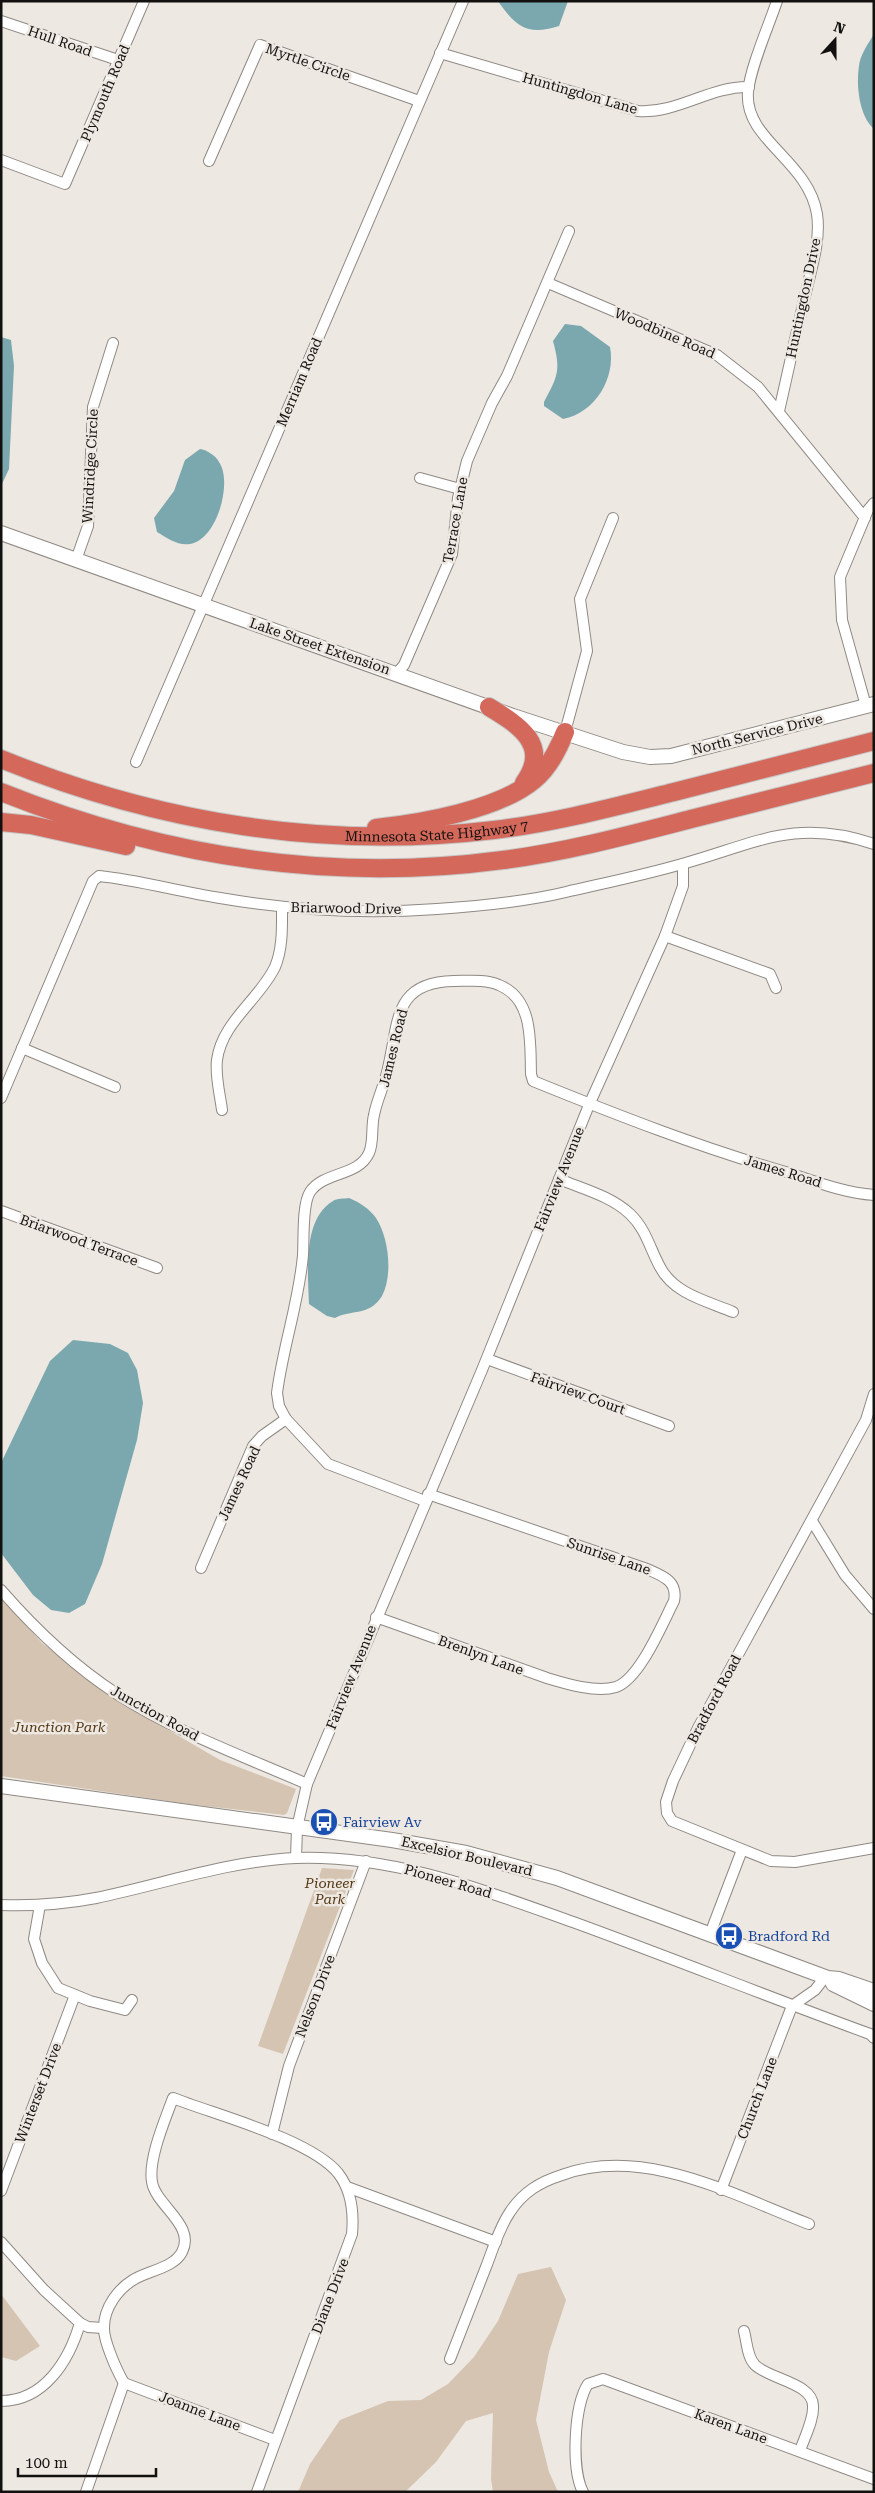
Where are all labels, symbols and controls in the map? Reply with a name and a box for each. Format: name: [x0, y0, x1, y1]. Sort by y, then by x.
north arrow: [810, 15, 860, 65]
text: N: [832, 18, 848, 37]
street label: Hull Road: [26, 23, 94, 59]
street label: Myrtle Circle: [264, 40, 353, 84]
street label: Plymouth Road: [77, 42, 133, 144]
street label: Huntingdon Lane: [521, 69, 640, 117]
street label: Huntingdon Drive: [782, 236, 824, 360]
street label: Woodbine Road: [612, 305, 718, 361]
street label: Merriam Road: [273, 335, 325, 429]
street label: Windridge Circle: [79, 408, 101, 524]
street label: Terrace Lane: [440, 475, 470, 564]
street label: Lake Street Extension: [248, 614, 392, 678]
street label: North Service Drive: [690, 710, 824, 758]
street label: Minnesota State Highway 7: [345, 817, 530, 844]
street label: Briarwood Drive: [290, 899, 402, 917]
street label: James Road: [376, 1007, 410, 1089]
street label: Fairview Avenue: [531, 1124, 587, 1234]
street label: James Road: [742, 1152, 824, 1190]
street label: Briarwood Terrace: [18, 1211, 141, 1269]
street label: Fairview Court: [528, 1368, 628, 1418]
street label: James Road: [215, 1443, 263, 1523]
street label: Sunrise Lane: [565, 1534, 653, 1578]
street label: Fairview Avenue: [323, 1622, 379, 1732]
street label: Brenlyn Lane: [436, 1632, 526, 1678]
street label: Bradford Road: [684, 1652, 744, 1746]
street label: Junction Road: [108, 1682, 202, 1744]
park label: Junction Park: [12, 1719, 106, 1735]
bus stop icon: Fairview Av: [309, 1807, 339, 1837]
place label: Fairview Av: [343, 1814, 422, 1830]
street label: Excelsior Boulevard: [400, 1833, 534, 1879]
street label: Pioneer Road: [402, 1861, 494, 1901]
park label: Pioneer Park: [304, 1875, 355, 1907]
bus stop icon: Bradford Rd: [714, 1921, 744, 1951]
place label: Bradford Rd: [748, 1928, 830, 1944]
street label: Nelson Drive: [292, 1952, 338, 2040]
street label: Winterset Drive: [12, 2040, 65, 2145]
street label: Church Lane: [734, 2054, 780, 2141]
street label: Diane Drive: [308, 2256, 352, 2336]
street label: Joanne Lane: [157, 2388, 243, 2434]
street label: Karen Lane: [692, 2405, 770, 2447]
scale bar: [18, 2446, 155, 2478]
text: 100 m: [25, 2454, 68, 2472]

